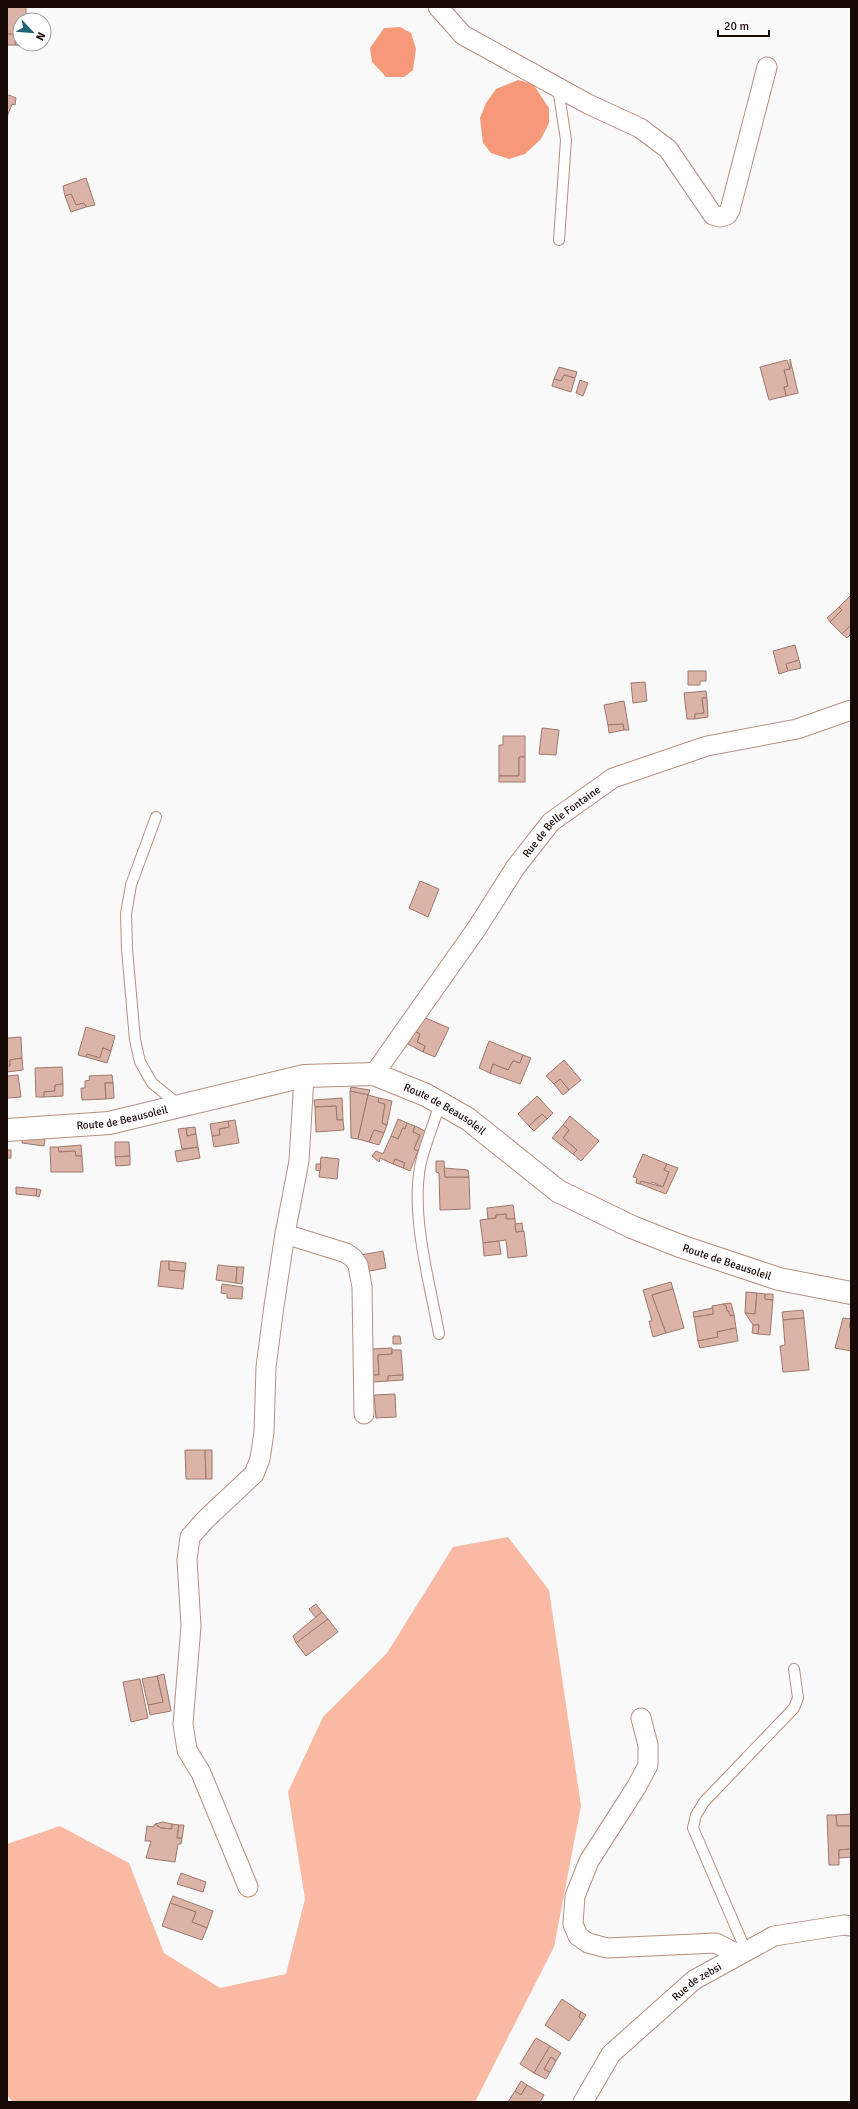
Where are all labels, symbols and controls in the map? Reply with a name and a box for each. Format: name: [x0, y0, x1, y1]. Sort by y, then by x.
north arrow: [12, 12, 52, 52]
scale bar: [718, 12, 769, 38]
text: 20 m: [724, 19, 749, 34]
text: N: [33, 30, 48, 42]
street label: Rue de Belle Fontaine: [519, 783, 603, 860]
street label: Route de Beausoleil: [402, 1080, 489, 1137]
street label: Route de Beausoleil: [76, 1103, 169, 1132]
street label: Route de Beausoleil: [681, 1241, 773, 1283]
street label: Rue de zebsi: [669, 1960, 724, 2003]

